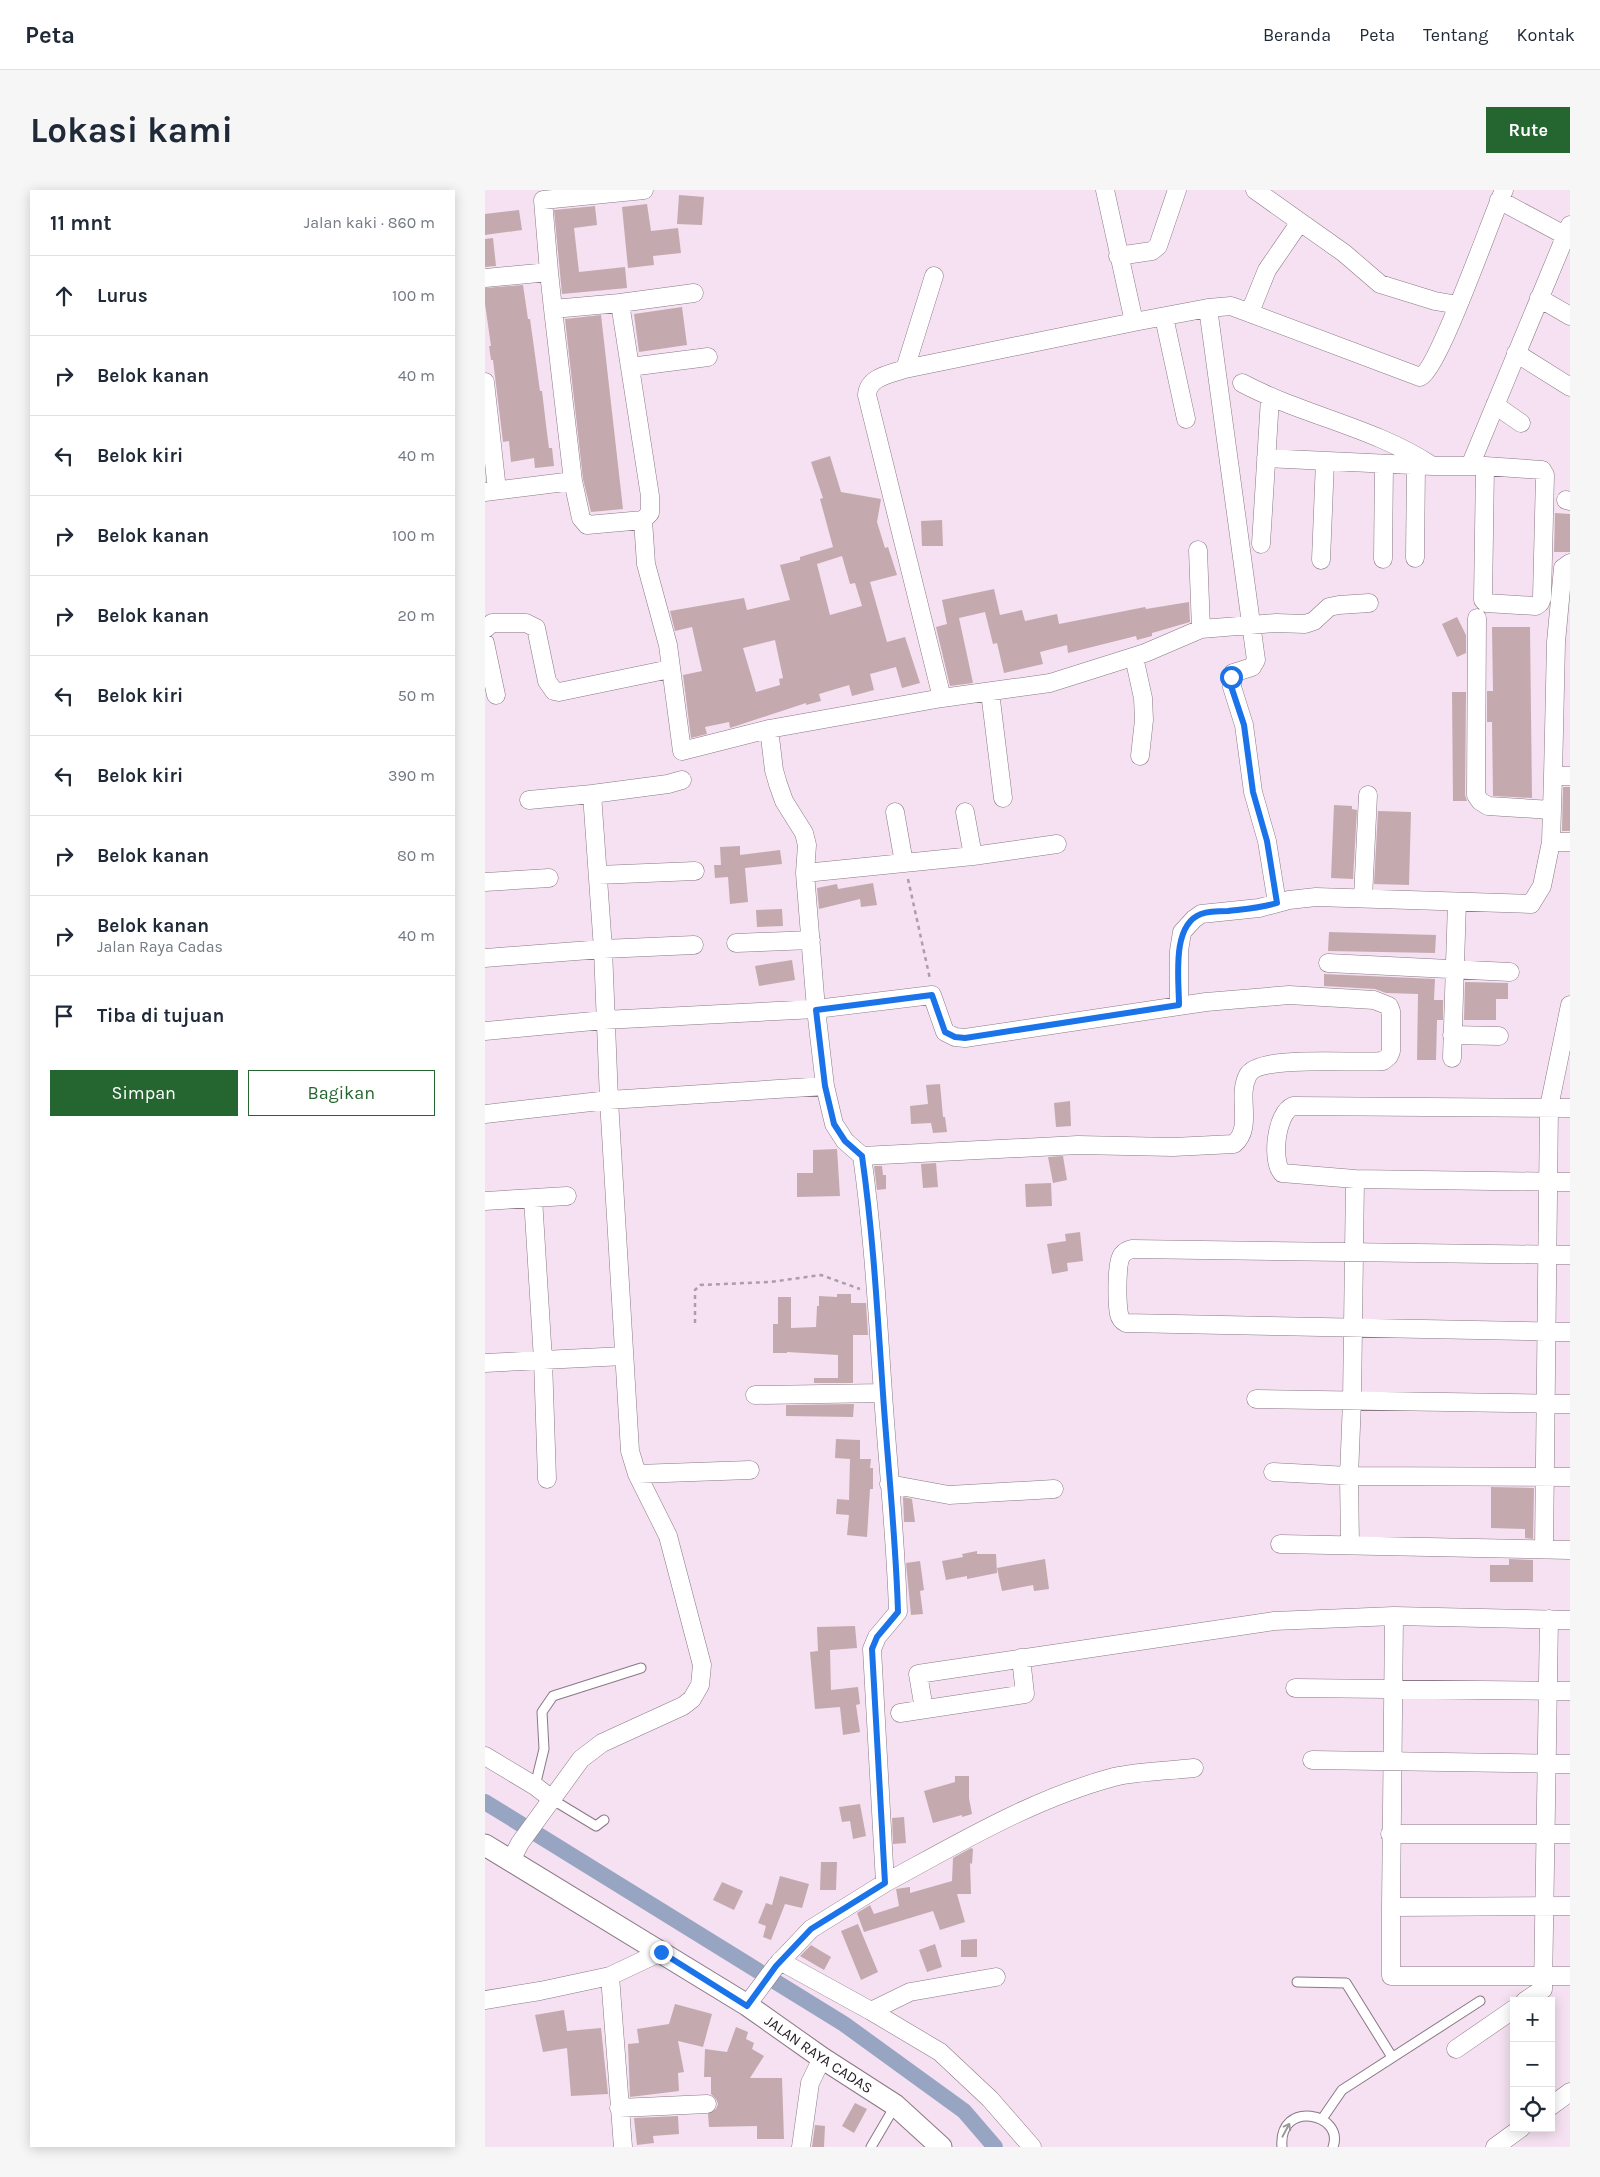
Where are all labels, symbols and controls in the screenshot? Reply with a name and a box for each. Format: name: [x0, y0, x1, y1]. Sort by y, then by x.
text: Peta: [25, 21, 75, 49]
text: Beranda: [1263, 24, 1331, 46]
text: Peta: [1359, 24, 1395, 46]
text: Tentang: [1423, 24, 1489, 46]
text: Kontak: [1517, 24, 1575, 46]
button: Rute: [1486, 107, 1570, 153]
text: Lokasi kami: [30, 110, 233, 151]
text: 11 mnt: [50, 211, 112, 235]
text: Jalan kaki · 860 m: [304, 213, 435, 232]
icon: ahead: [50, 282, 78, 310]
text: Lurus: [97, 285, 148, 307]
text: 100 m: [392, 286, 435, 305]
icon: right: [50, 362, 78, 390]
text: Belok kanan: [97, 365, 209, 387]
text: 40 m: [398, 366, 435, 385]
icon: left: [50, 442, 78, 470]
text: Belok kiri: [97, 445, 183, 467]
text: 40 m: [398, 446, 435, 465]
icon: right: [50, 522, 78, 550]
text: Belok kanan: [97, 525, 209, 547]
text: 100 m: [392, 526, 435, 545]
icon: right: [50, 602, 78, 630]
text: Belok kanan: [97, 605, 209, 627]
text: 20 m: [397, 606, 435, 625]
route start: [1220, 666, 1243, 689]
icon: left: [50, 682, 78, 710]
text: Belok kiri: [97, 685, 183, 707]
text: 50 m: [398, 686, 435, 705]
icon: left: [50, 762, 78, 790]
text: Belok kiri: [97, 765, 183, 787]
text: 390 m: [388, 766, 435, 785]
icon: right: [50, 842, 78, 870]
text: Belok kanan: [97, 845, 209, 867]
text: 80 m: [397, 846, 435, 865]
text: Belok kanan: [97, 915, 209, 937]
icon: right: [50, 922, 78, 950]
text: 40 m: [398, 926, 435, 945]
text: Jalan Raya Cadas: [97, 937, 223, 956]
icon: arrive: [50, 1002, 78, 1030]
text: Tiba di tujuan: [97, 1005, 224, 1027]
button: Simpan: [50, 1070, 238, 1116]
button: Bagikan: [248, 1070, 435, 1116]
route end: [650, 1941, 673, 1964]
map controls: [1510, 1997, 1555, 2132]
button: +: [1510, 1997, 1555, 2042]
street label: JALAN RAYA CADAS: [761, 2011, 876, 2097]
button: −: [1510, 2042, 1555, 2087]
button: locate: [1510, 2087, 1555, 2132]
one-way arrow: [1281, 2122, 1291, 2137]

